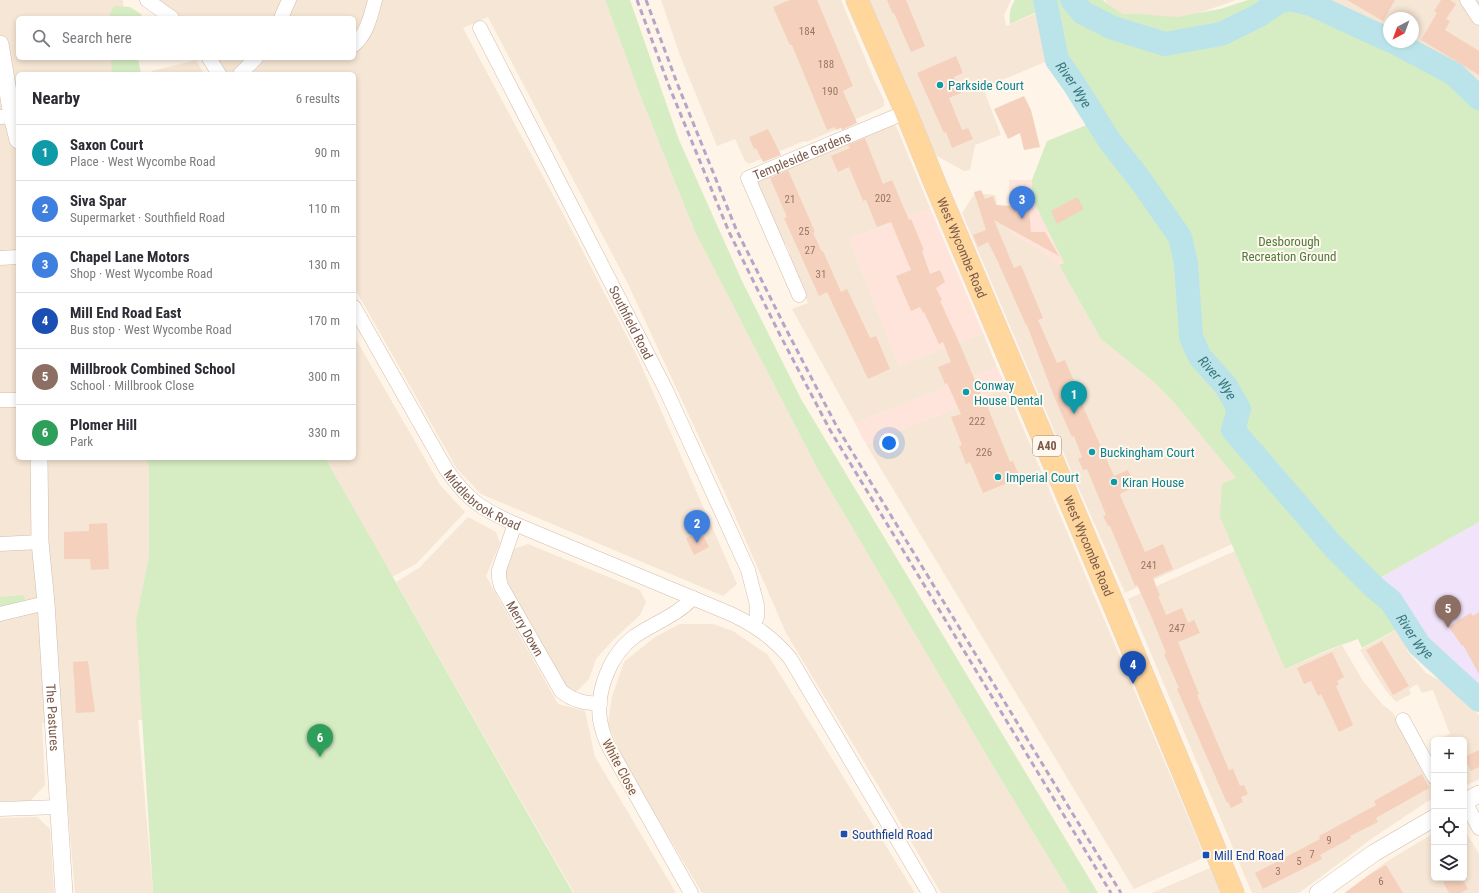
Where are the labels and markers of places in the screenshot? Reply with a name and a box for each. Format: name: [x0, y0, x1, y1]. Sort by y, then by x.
place label: Parkside Court: [948, 78, 1024, 93]
marker: Parkside Court: [935, 80, 945, 90]
pin: 3: [1009, 186, 1035, 219]
place label: Conway House Dental: [974, 378, 1043, 408]
pin: 1: [1061, 381, 1087, 414]
marker: Conway House Dental: [961, 387, 971, 397]
place label: Buckingham Court: [1100, 445, 1195, 460]
marker: Buckingham Court: [1087, 447, 1097, 457]
place label: Imperial Court: [1006, 470, 1079, 485]
marker: Imperial Court: [993, 472, 1003, 482]
place label: Kiran House: [1122, 475, 1184, 490]
marker: Kiran House: [1109, 477, 1119, 487]
pin: 2: [684, 510, 710, 543]
pin: 5: [1435, 595, 1461, 628]
pin: 4: [1120, 651, 1146, 684]
pin: 6: [307, 724, 333, 757]
place label: Southfield Road: [852, 827, 933, 842]
marker: Southfield Road: [839, 829, 849, 839]
place label: Mill End Road: [1214, 848, 1284, 863]
marker: Mill End Road: [1201, 850, 1211, 860]

